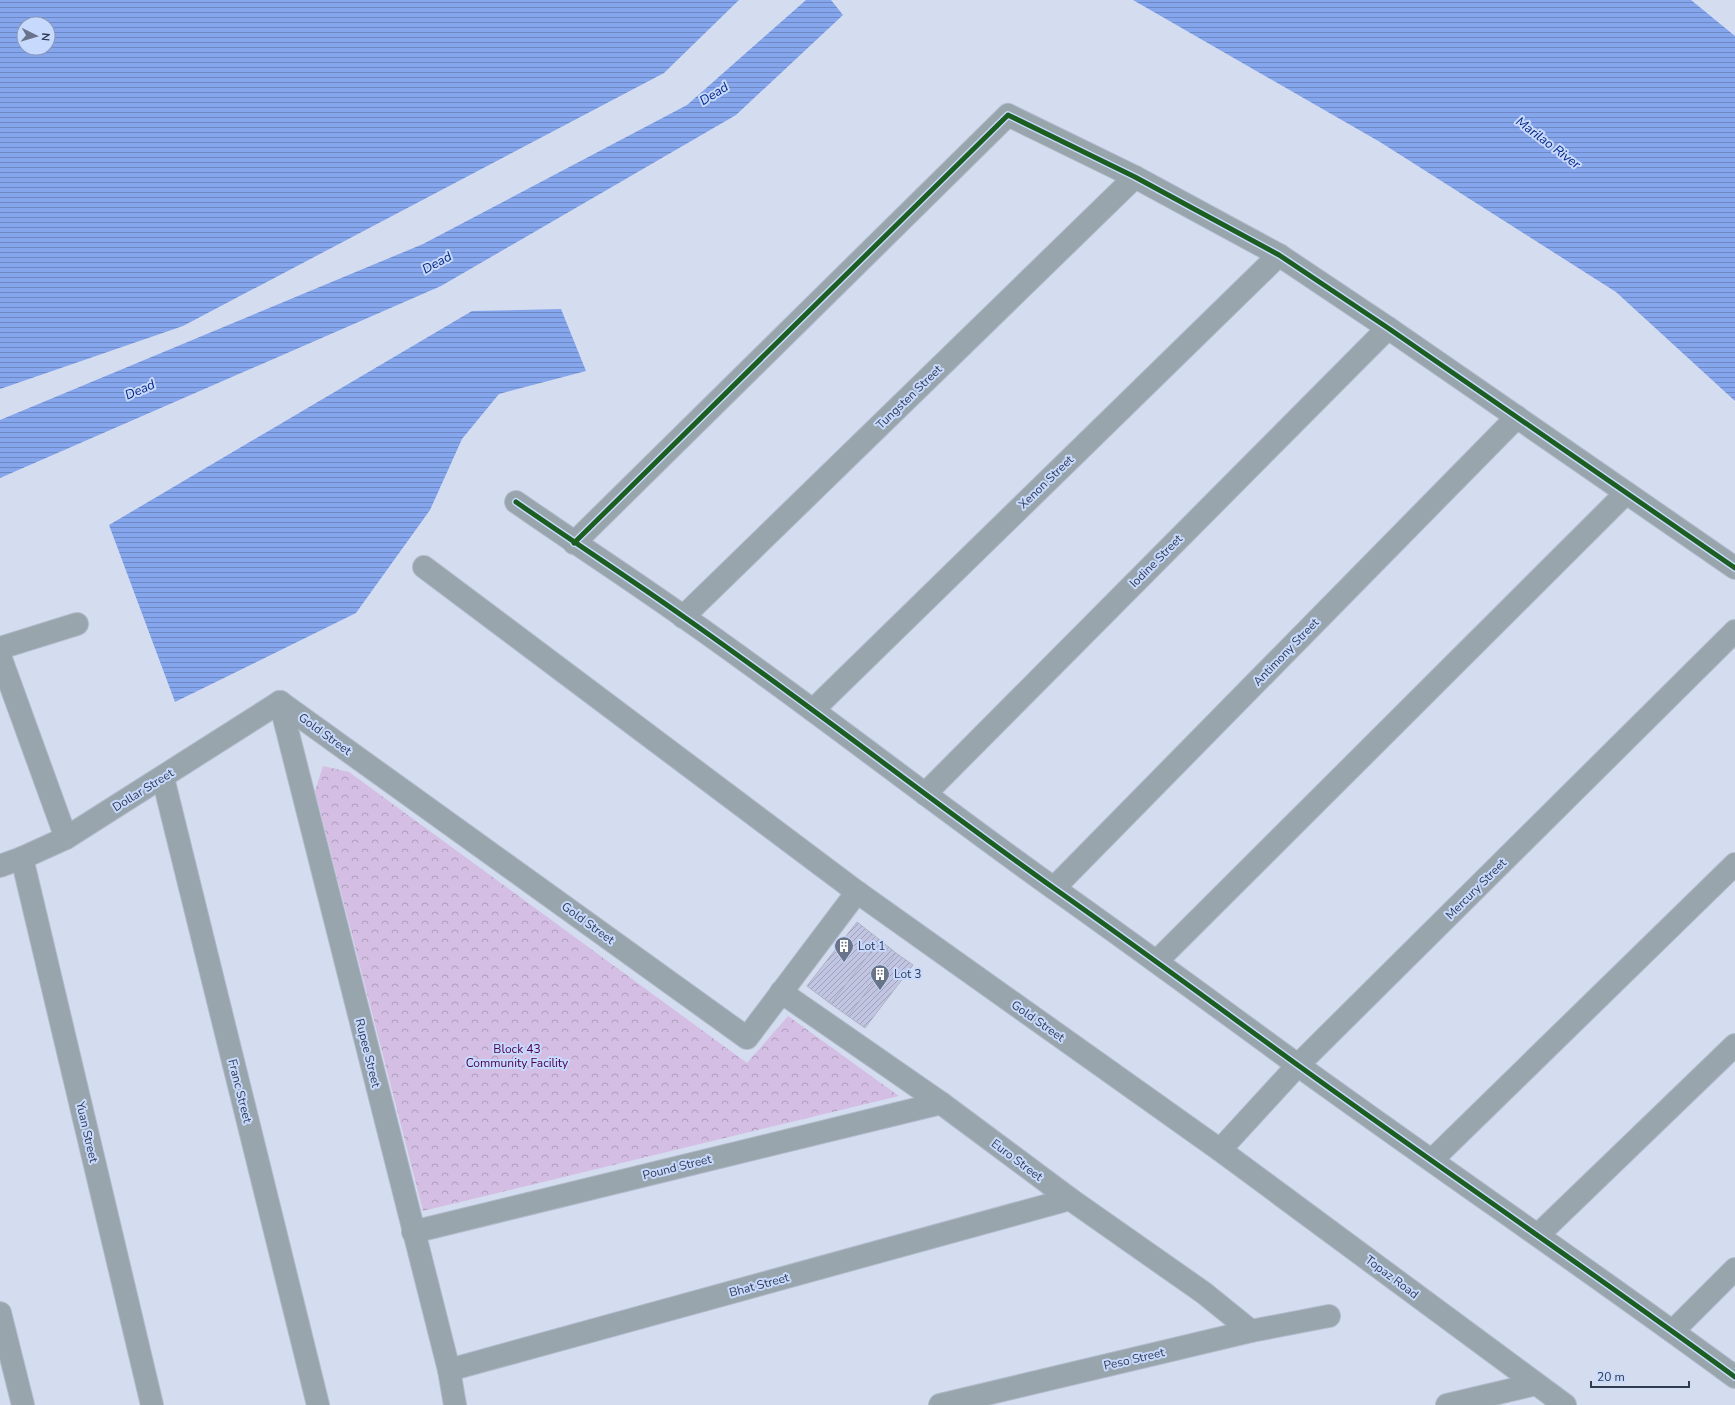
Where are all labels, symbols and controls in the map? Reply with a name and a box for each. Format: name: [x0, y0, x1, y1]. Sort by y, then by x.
north arrow: [16, 16, 56, 56]
text: N: [38, 32, 53, 42]
water label: Dead: [696, 78, 732, 110]
water label: Marilao River: [1512, 113, 1584, 174]
water label: Dead: [419, 247, 455, 278]
street label: Tungsten Street: [873, 361, 946, 433]
water label: Dead: [122, 375, 158, 404]
street label: Xenon Street: [1015, 451, 1077, 512]
street label: Iodine Street: [1126, 531, 1186, 591]
street label: Antimony Street: [1250, 614, 1323, 689]
street label: Gold Street: [295, 709, 355, 759]
street label: Dollar Street: [109, 764, 177, 815]
street label: Mercury Street: [1442, 855, 1510, 923]
street label: Gold Street: [558, 898, 618, 948]
building icon: Lot 1: [833, 935, 855, 963]
place label: Lot 1: [858, 938, 886, 954]
building icon: Lot 3: [869, 963, 891, 991]
place label: Lot 3: [894, 966, 922, 982]
street label: Gold Street: [1008, 997, 1069, 1046]
street label: Rupee Street: [352, 1017, 384, 1090]
park label: Block 43 Community Facility: [466, 1041, 569, 1071]
street label: Franc Street: [224, 1057, 256, 1125]
street label: Yuan Street: [72, 1099, 102, 1165]
street label: Euro Street: [988, 1135, 1047, 1185]
street label: Pound Street: [641, 1151, 714, 1183]
street label: Topaz Road: [1362, 1252, 1422, 1302]
street label: Bhat Street: [727, 1269, 791, 1301]
street label: Peso Street: [1102, 1344, 1167, 1374]
scale bar: [1591, 1363, 1689, 1389]
text: 20 m: [1597, 1369, 1625, 1385]

